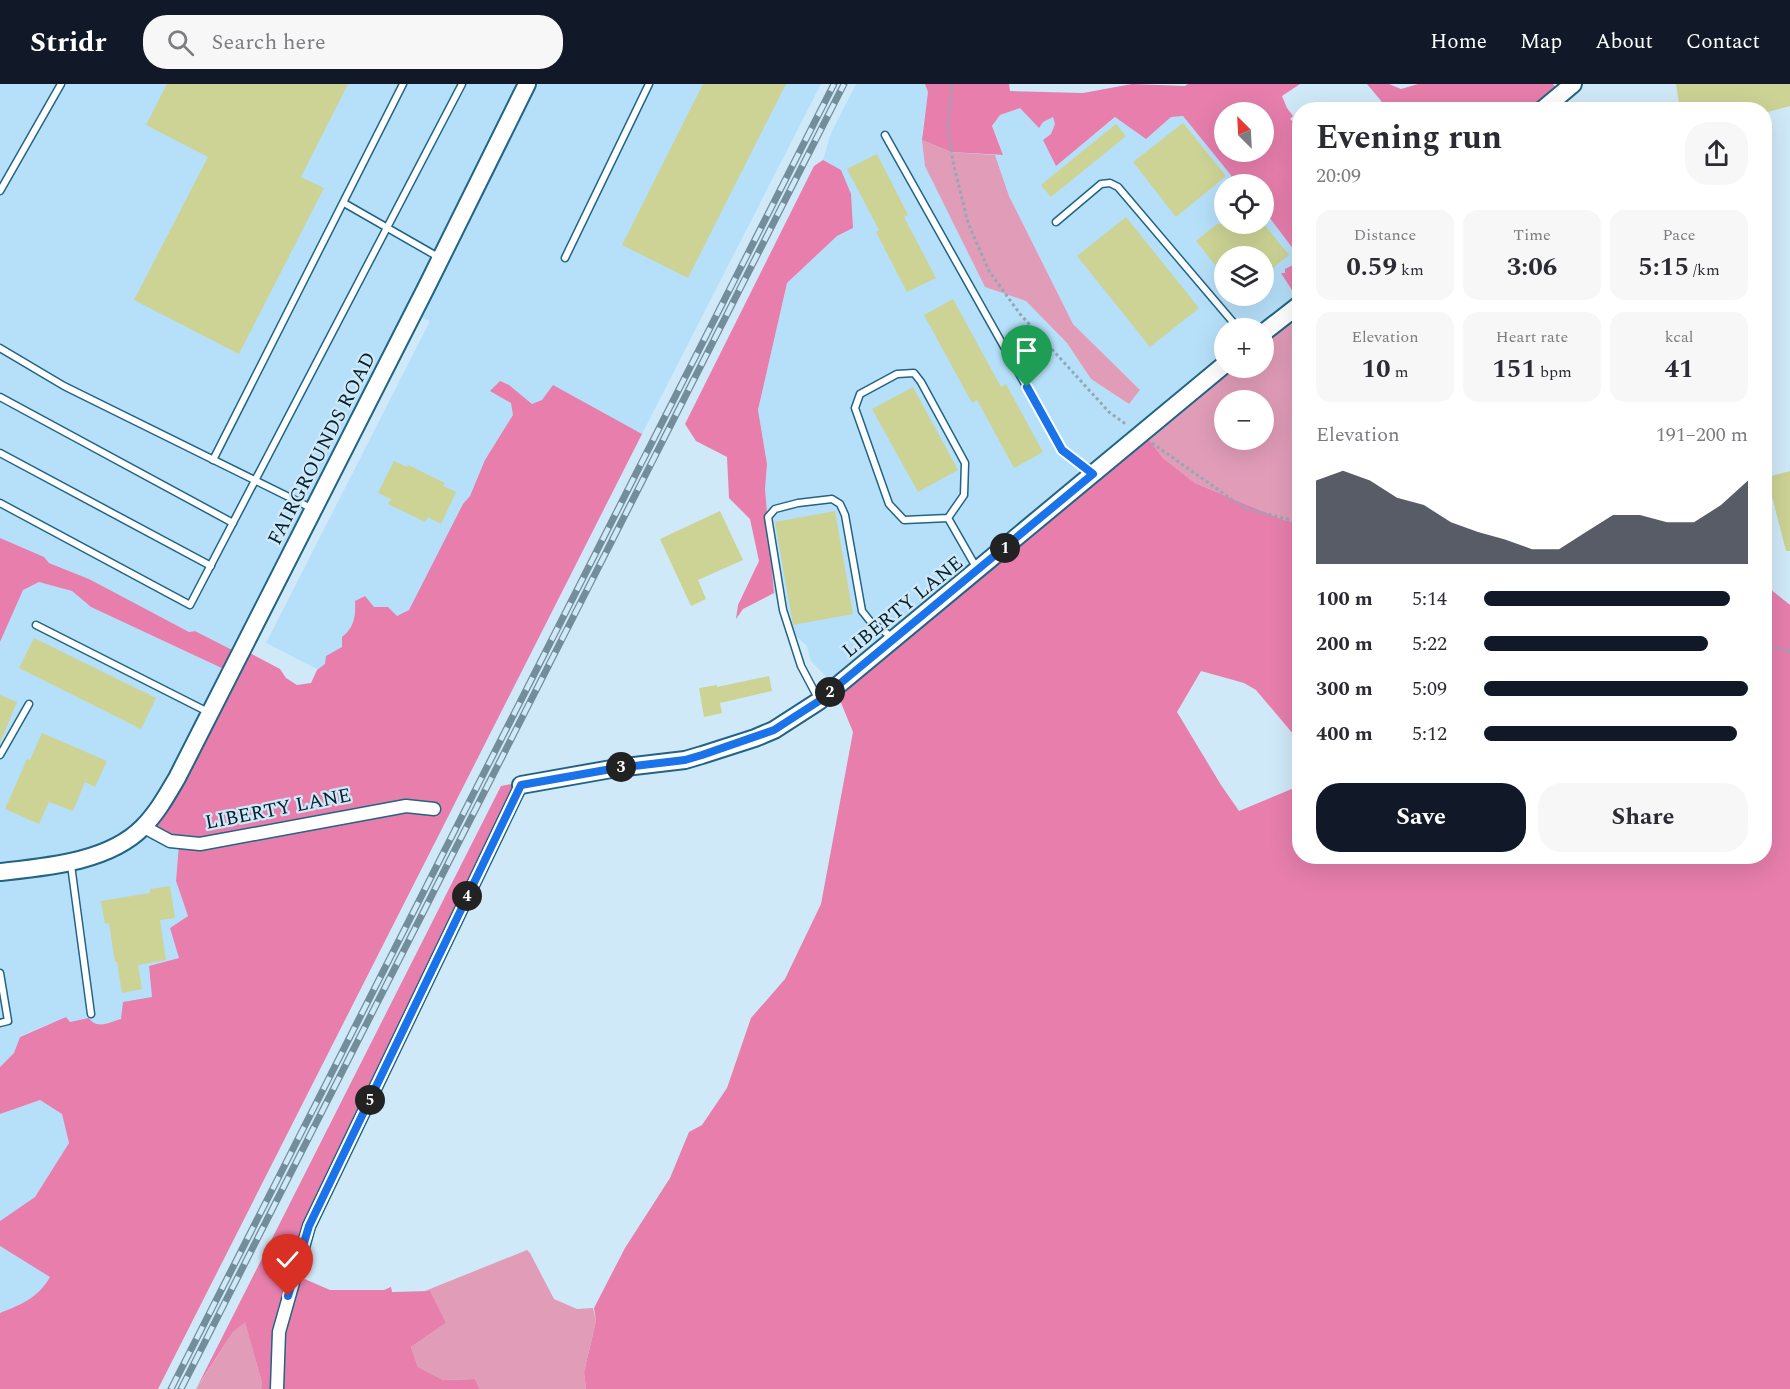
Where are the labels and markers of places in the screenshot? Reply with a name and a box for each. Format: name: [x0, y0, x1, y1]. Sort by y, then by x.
pin: [1001, 325, 1052, 387]
pin: 1: [990, 533, 1020, 563]
pin: 2: [815, 677, 845, 707]
pin: 3: [606, 752, 636, 782]
pin: 4: [452, 881, 482, 911]
pin: 5: [355, 1085, 385, 1115]
pin: [262, 1234, 313, 1296]

